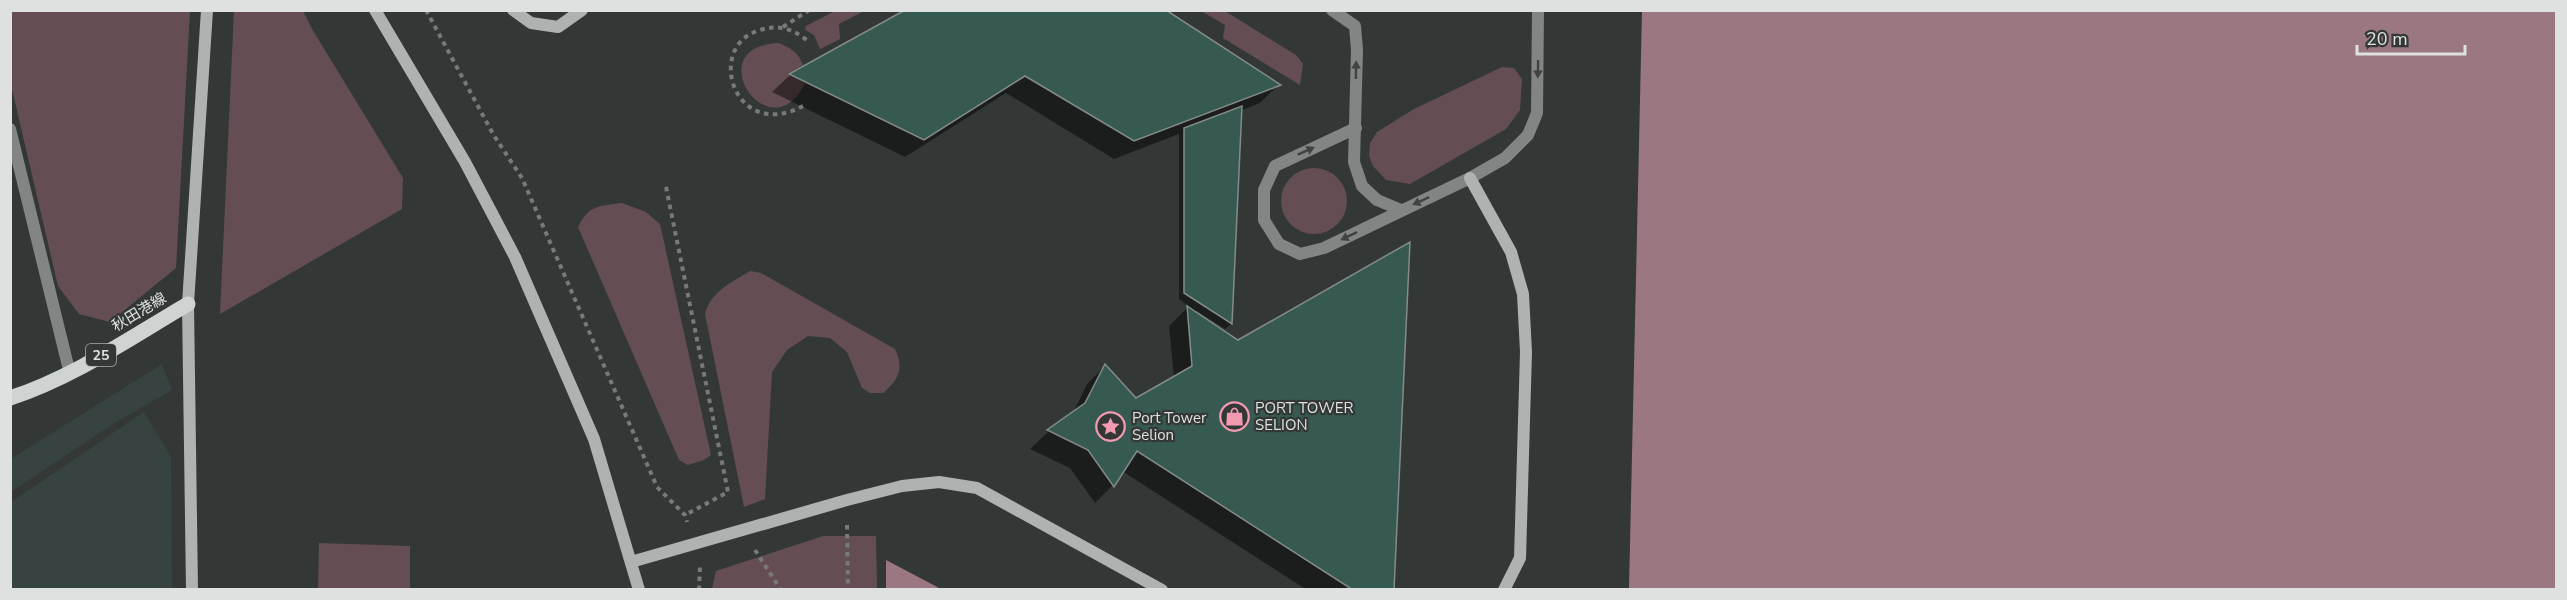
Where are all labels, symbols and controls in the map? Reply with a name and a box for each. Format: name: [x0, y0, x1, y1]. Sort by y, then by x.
scale bar: [2357, 18, 2465, 56]
text: 20 m: [2366, 27, 2408, 51]
one-way arrow: [1533, 59, 1542, 78]
one-way arrow: [1352, 60, 1361, 79]
one-way arrow: [1298, 146, 1315, 155]
one-way arrow: [1412, 197, 1429, 206]
one-way arrow: [1340, 231, 1357, 240]
street label: 秋田港線: [108, 288, 170, 336]
road number: 25: [86, 344, 116, 366]
place label: PORT TOWER SELION: [1255, 398, 1353, 435]
shop icon: PORT TOWER SELION: [1218, 401, 1250, 433]
place label: Port Tower Selion: [1132, 408, 1207, 445]
place icon: Port Tower Selion: [1095, 411, 1127, 443]

